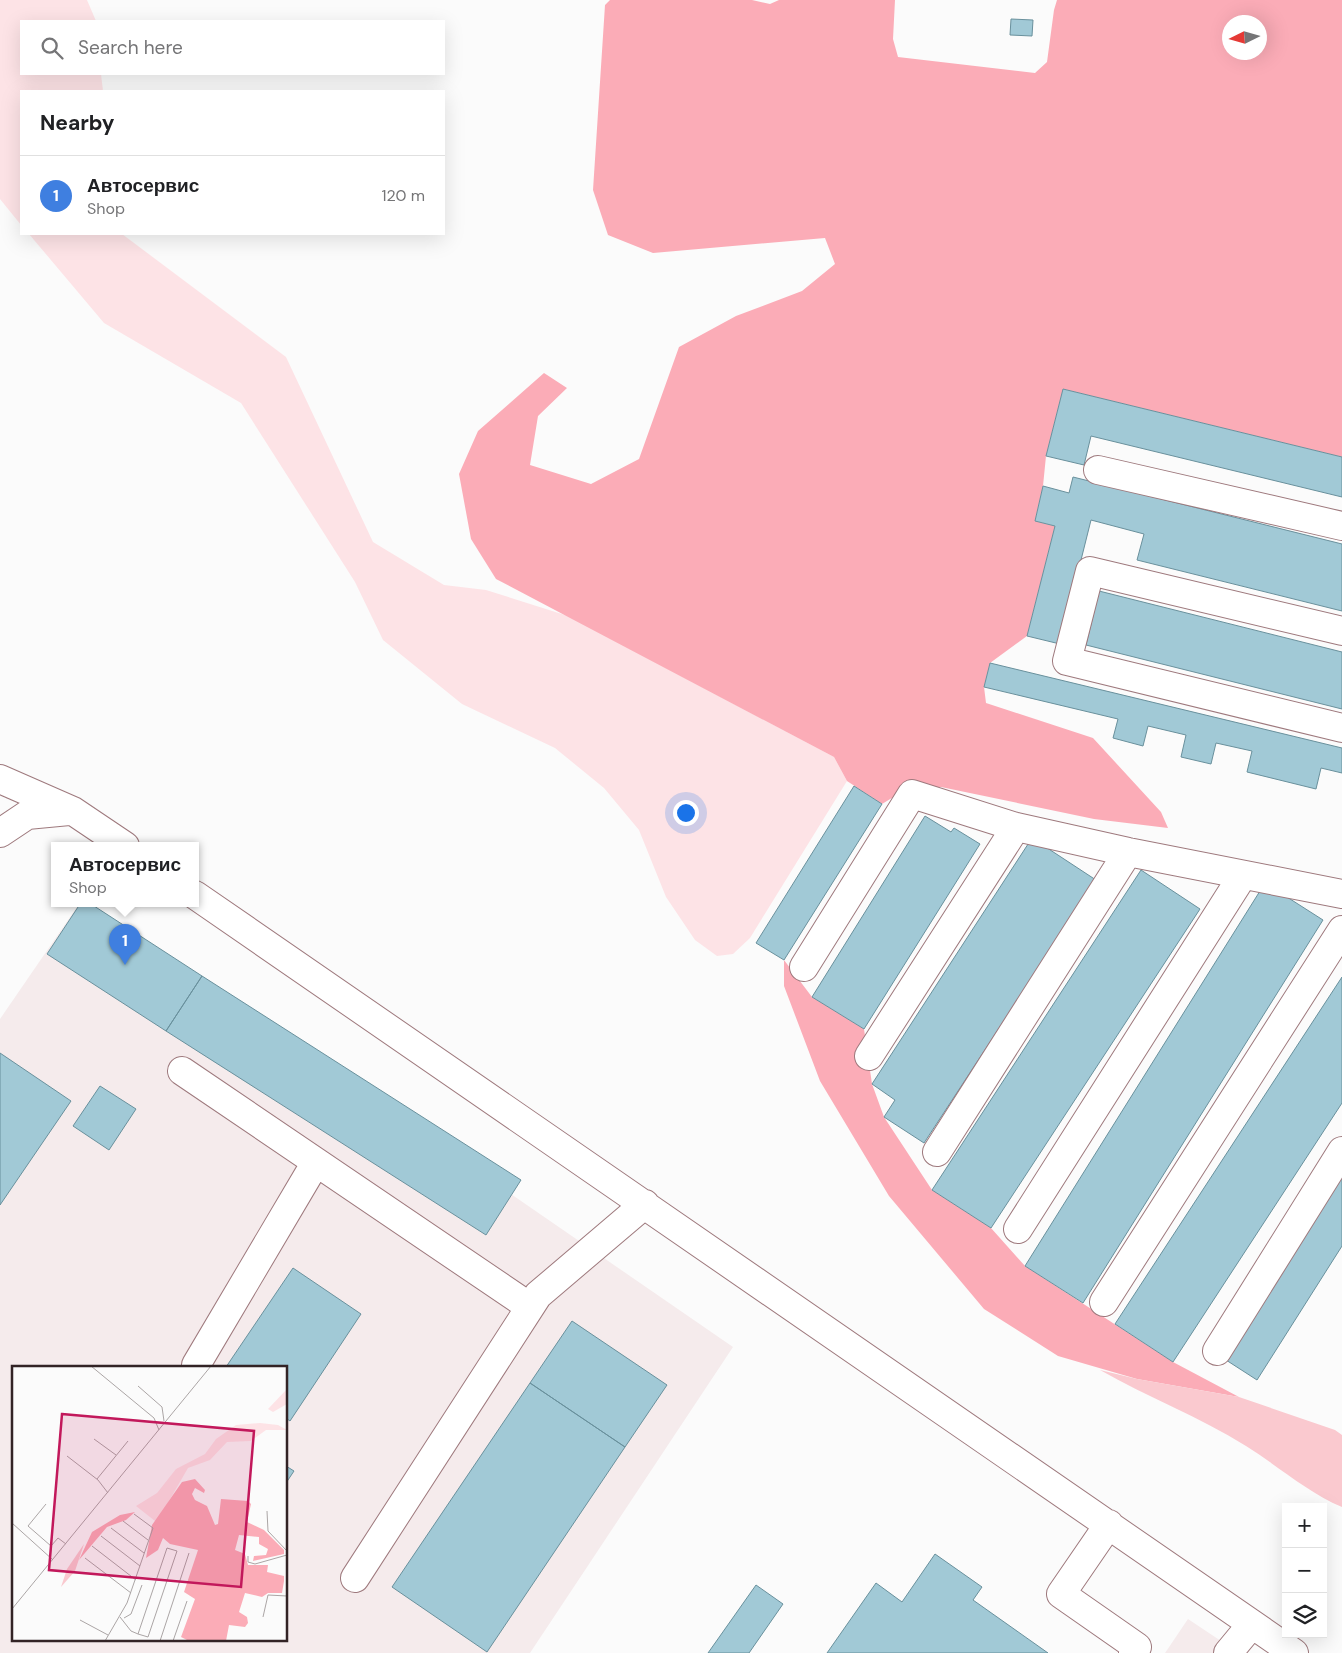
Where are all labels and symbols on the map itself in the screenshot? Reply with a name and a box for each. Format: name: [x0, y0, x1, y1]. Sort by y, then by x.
north arrow: [1222, 15, 1267, 60]
your location: [673, 800, 699, 826]
pin: 1: [109, 924, 141, 965]
inset map: [12, 1366, 288, 1640]

